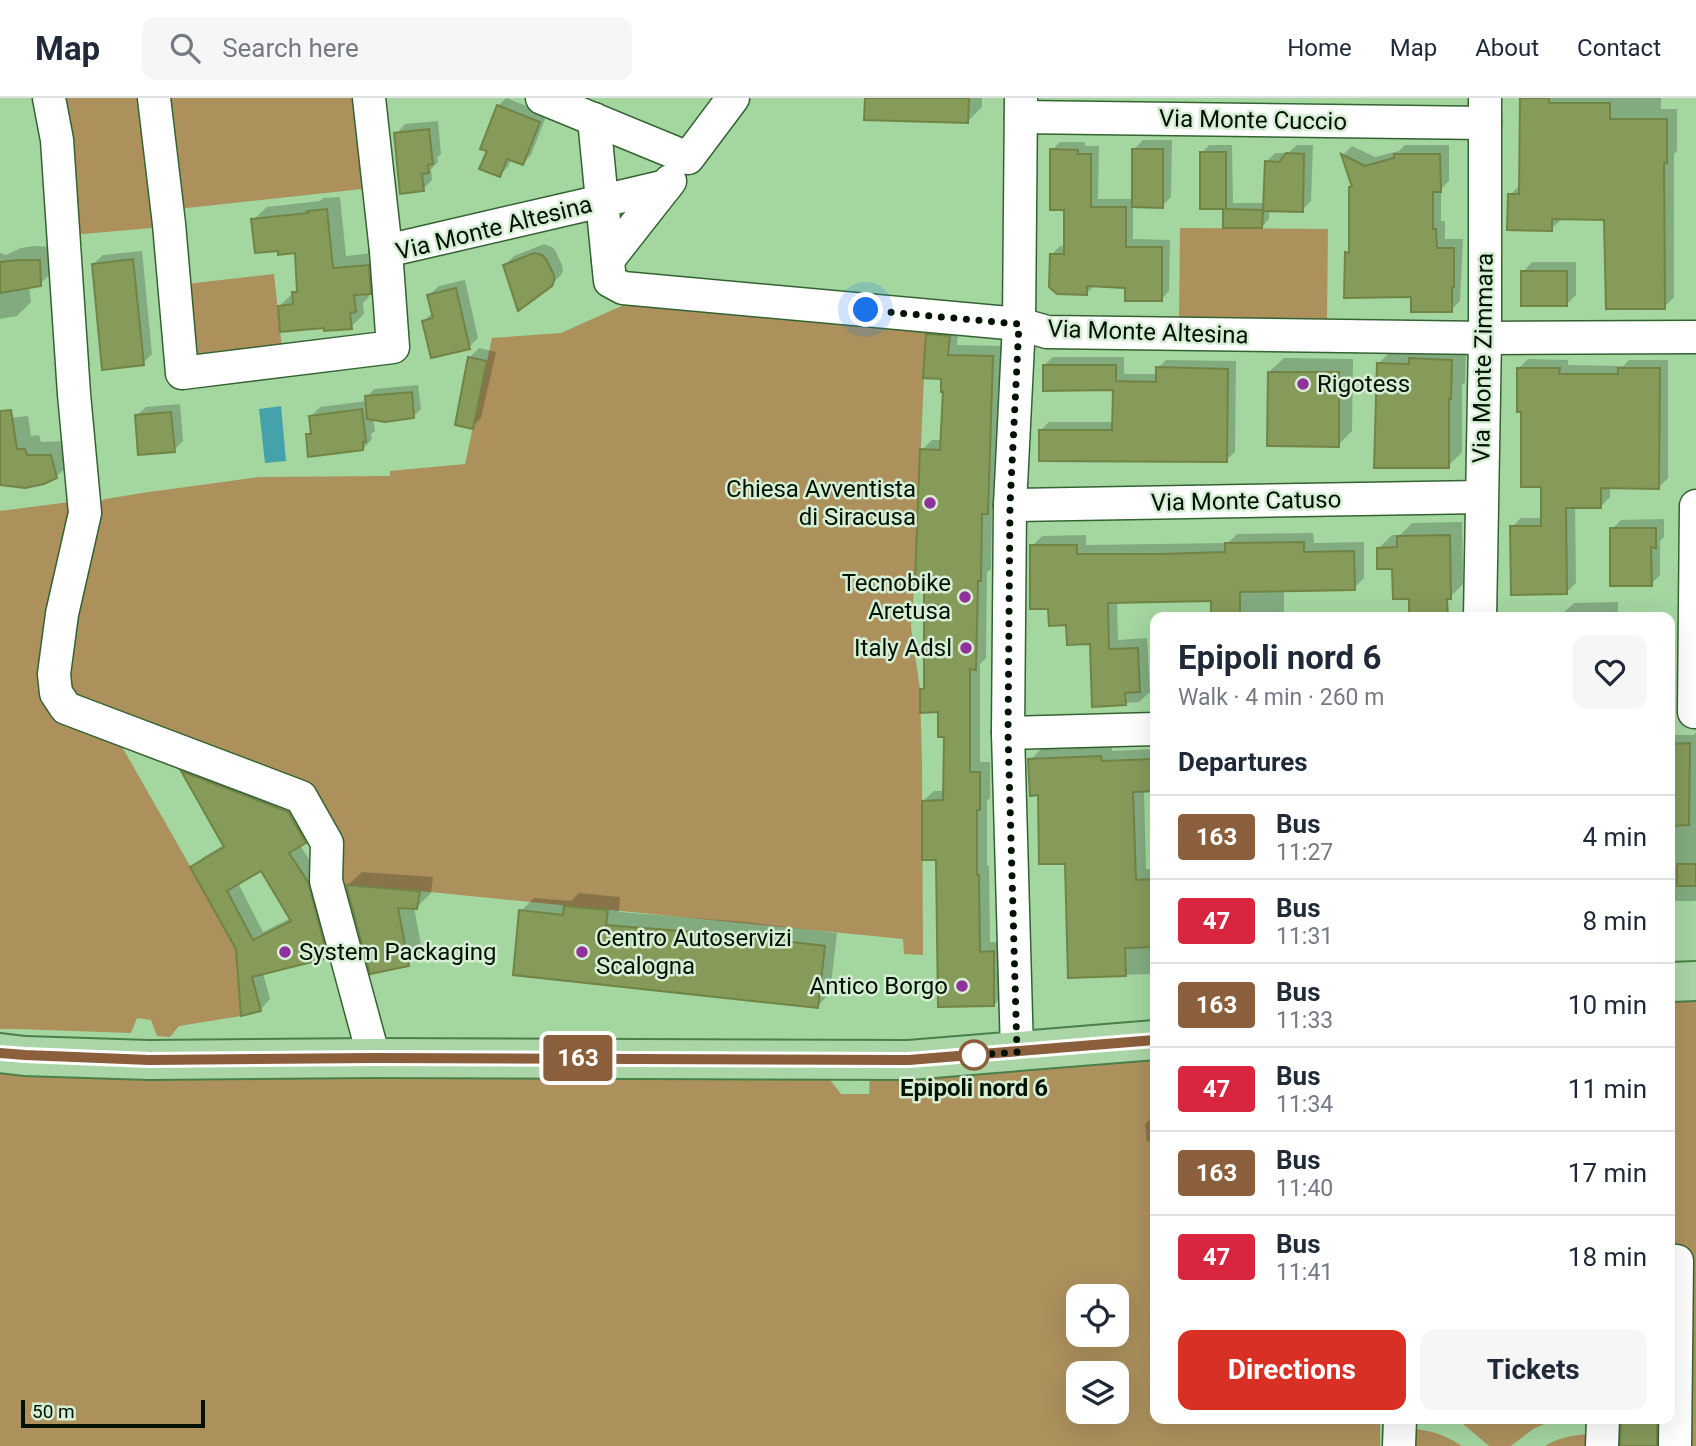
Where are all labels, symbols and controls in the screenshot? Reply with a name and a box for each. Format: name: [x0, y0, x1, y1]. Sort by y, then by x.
search box: [142, 17, 632, 80]
text: Map: [35, 29, 100, 68]
icon: search: [166, 29, 204, 67]
text: Search here: [222, 33, 359, 63]
text: Home: [1287, 34, 1352, 62]
text: Map: [1390, 34, 1437, 62]
text: About: [1475, 34, 1539, 62]
text: Contact: [1577, 34, 1661, 62]
street label: Via Monte Cuccio: [1159, 104, 1347, 136]
street label: Via Monte Altesina: [393, 190, 595, 266]
street label: Via Monte Zimmara: [1467, 252, 1499, 464]
your location: [848, 292, 883, 327]
street label: Via Monte Altesina: [1047, 314, 1249, 350]
place label: Rigotess: [1317, 370, 1410, 398]
marker: Rigotess: [1295, 376, 1311, 392]
place label: Chiesa Avventista di Siracusa: [726, 475, 916, 531]
street label: Via Monte Catuso: [1151, 485, 1341, 517]
marker: Chiesa Avventista di Siracusa: [922, 495, 938, 511]
place label: Tecnobike Aretusa: [842, 569, 951, 625]
marker: Tecnobike Aretusa: [957, 589, 973, 605]
place label: Italy Adsl: [854, 634, 952, 662]
button: heart: [1573, 635, 1647, 709]
text: Epipoli nord 6: [1178, 638, 1381, 677]
marker: Italy Adsl: [958, 640, 974, 656]
text: Walk · 4 min · 260 m: [1178, 684, 1384, 711]
text: Departures: [1178, 747, 1308, 777]
text: Bus: [1276, 809, 1321, 839]
text: 4 min: [1582, 822, 1647, 852]
text: 163: [1196, 823, 1237, 851]
text: 11:27: [1276, 839, 1333, 866]
text: Bus: [1276, 893, 1321, 923]
text: 8 min: [1582, 906, 1647, 936]
text: 47: [1203, 907, 1230, 935]
text: 11:31: [1276, 923, 1333, 950]
place label: Centro Autoservizi Scalogna: [596, 924, 792, 980]
place label: System Packaging: [299, 938, 496, 966]
marker: System Packaging: [277, 944, 293, 960]
marker: Centro Autoservizi Scalogna: [574, 944, 590, 960]
place label: Antico Borgo: [809, 972, 948, 1000]
text: Bus: [1276, 977, 1321, 1007]
marker: Antico Borgo: [954, 978, 970, 994]
text: 10 min: [1568, 990, 1647, 1020]
text: 163: [1196, 991, 1237, 1019]
text: 11:33: [1276, 1007, 1333, 1034]
line badge: 163: [538, 1035, 618, 1081]
marker: Epipoli nord 6: [959, 1040, 989, 1070]
text: 163: [557, 1044, 599, 1072]
text: Bus: [1276, 1061, 1321, 1091]
place label: Epipoli nord 6: [900, 1074, 1048, 1102]
text: 11 min: [1568, 1074, 1647, 1104]
text: 47: [1203, 1075, 1230, 1103]
text: 11:34: [1276, 1091, 1333, 1118]
text: Bus: [1276, 1145, 1321, 1175]
text: 17 min: [1568, 1158, 1647, 1188]
text: 163: [1196, 1159, 1237, 1187]
text: 11:40: [1276, 1175, 1333, 1202]
text: Bus: [1276, 1229, 1321, 1259]
text: 18 min: [1568, 1242, 1647, 1272]
text: 47: [1203, 1243, 1230, 1271]
text: 11:41: [1276, 1259, 1333, 1286]
map controls: [1066, 1284, 1129, 1424]
button: locate: [1066, 1284, 1129, 1347]
button: Directions: [1178, 1330, 1406, 1410]
button: Tickets: [1420, 1330, 1647, 1410]
button: layers: [1066, 1361, 1129, 1424]
scale bar: [21, 1397, 205, 1429]
text: 50 m: [32, 1400, 75, 1423]

